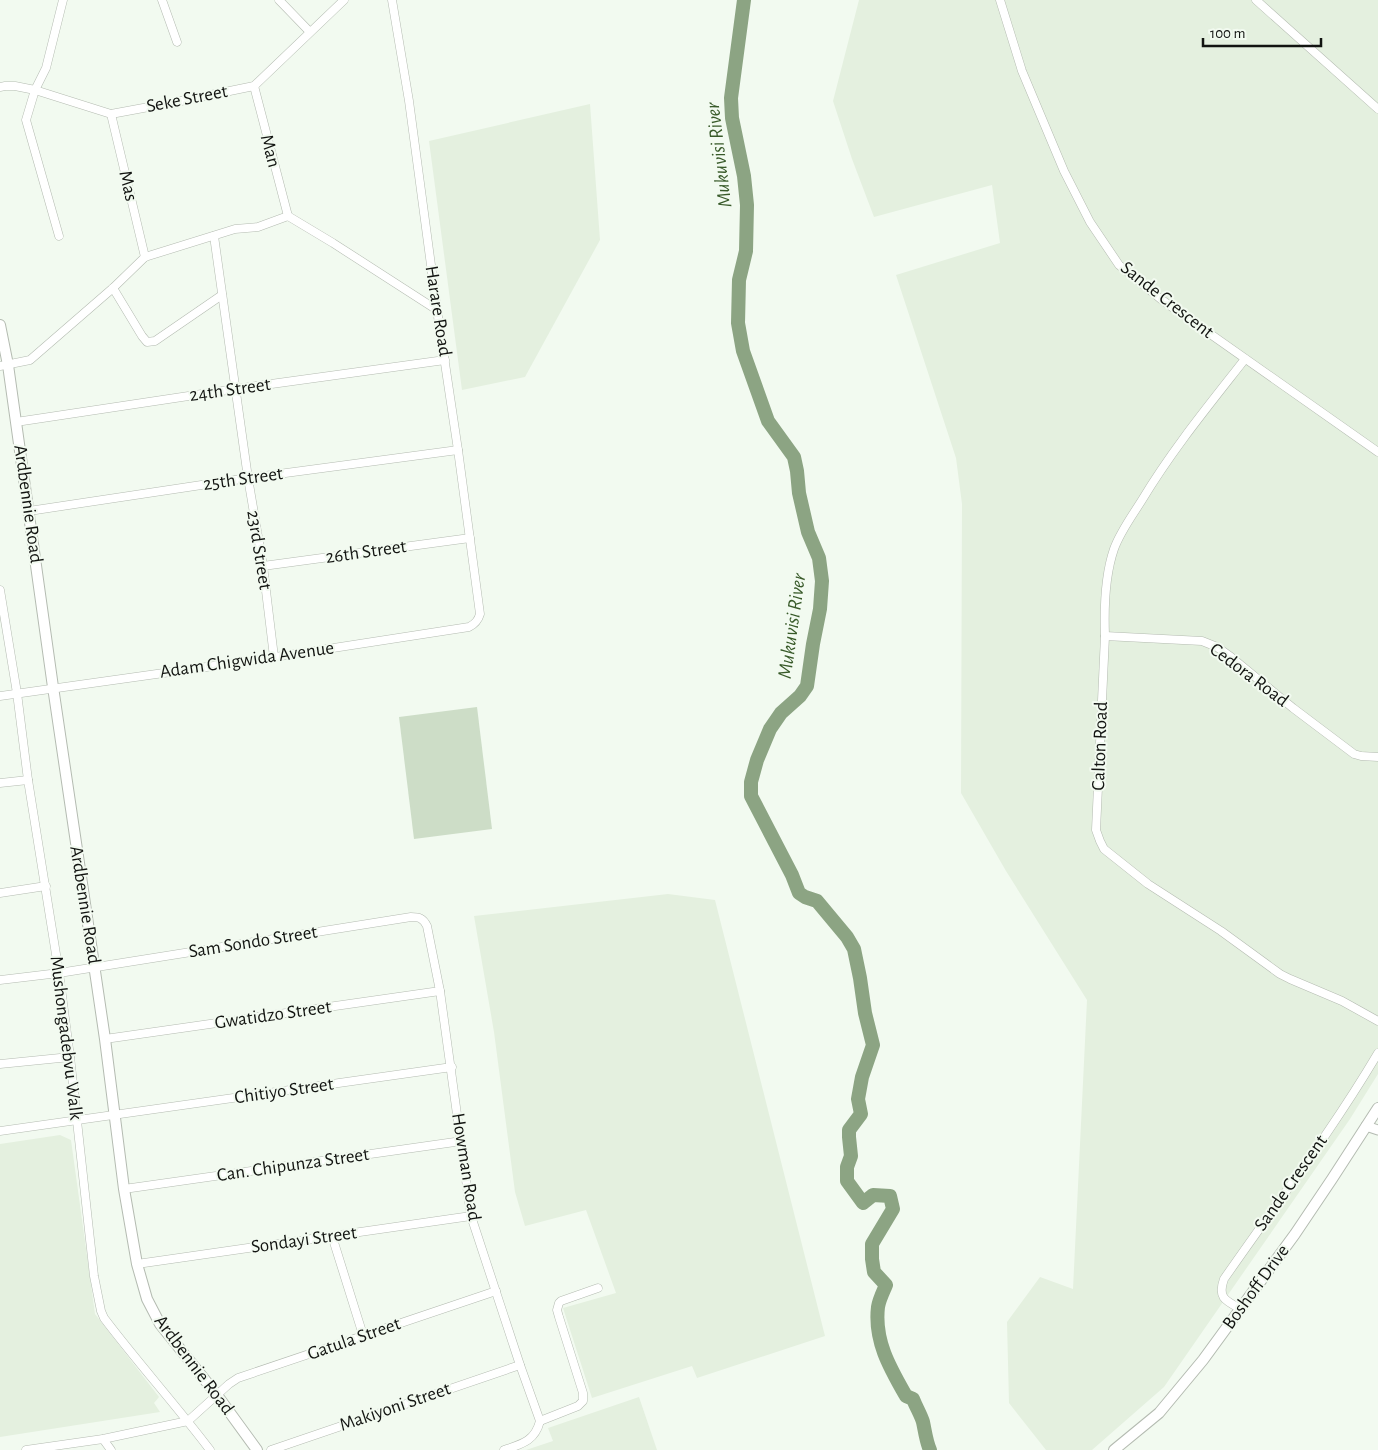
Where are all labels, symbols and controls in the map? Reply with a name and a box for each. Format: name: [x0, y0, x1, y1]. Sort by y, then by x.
scale bar: [1203, 15, 1320, 47]
text: 100 m: [1210, 26, 1245, 41]
street label: Seke Street: [145, 82, 229, 116]
water label: Mukuvisi River: [703, 101, 735, 209]
street label: Man: [257, 133, 283, 169]
street label: Mas: [115, 169, 141, 203]
street label: Sande Crescent: [1117, 258, 1217, 342]
street label: Harare Road: [421, 264, 455, 358]
street label: 24th Street: [188, 375, 272, 405]
street label: Ardbennie Road: [10, 444, 46, 564]
street label: 25th Street: [202, 464, 284, 494]
street label: 23rd Street: [243, 509, 275, 591]
street label: 26th Street: [324, 537, 408, 567]
water label: Mukuvisi River: [775, 572, 809, 680]
street label: Adam Chigwida Avenue: [159, 638, 335, 682]
street label: Cedora Road: [1206, 639, 1292, 711]
street label: Calton Road: [1089, 701, 1111, 791]
street label: Ardbennie Road: [66, 845, 104, 965]
street label: Sam Sondo Street: [187, 922, 319, 962]
street label: Mushongadebvu Walk: [47, 955, 86, 1121]
street label: Gwatidzo Street: [213, 997, 333, 1033]
street label: Chitiyo Street: [233, 1075, 335, 1107]
street label: Howman Road: [448, 1112, 484, 1222]
street label: Sande Crescent: [1251, 1132, 1331, 1234]
street label: Can. Chipunza Street: [216, 1145, 370, 1185]
street label: Sondayi Street: [250, 1223, 358, 1257]
street label: Boshoff Drive: [1219, 1241, 1293, 1333]
street label: Ardbennie Road: [151, 1312, 237, 1418]
street label: Gatula Street: [305, 1314, 403, 1364]
street label: Makiyoni Street: [337, 1379, 453, 1435]

